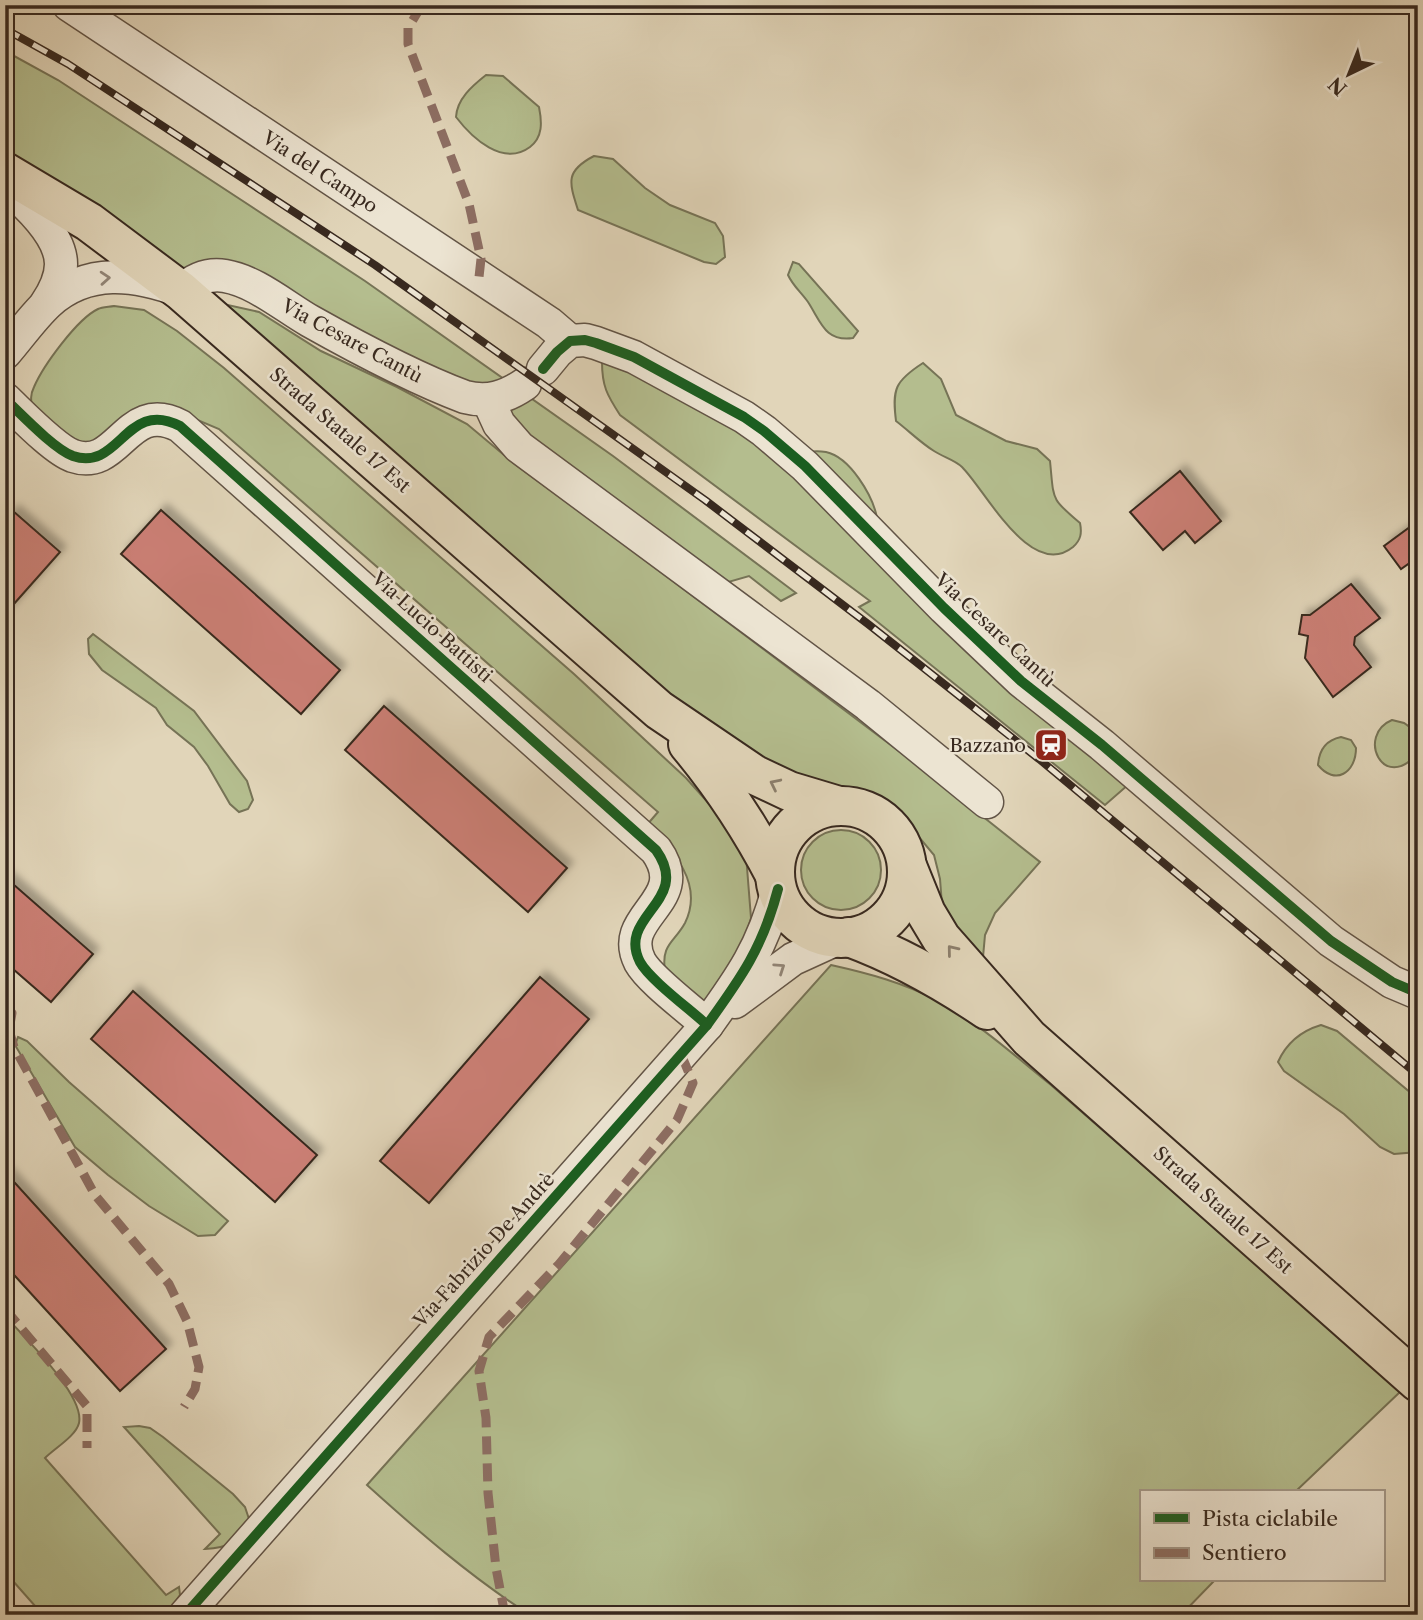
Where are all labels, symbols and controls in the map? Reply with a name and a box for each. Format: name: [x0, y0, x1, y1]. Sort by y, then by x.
north arrow: [1314, 38, 1384, 108]
text: N: [1324, 72, 1352, 100]
street label: Via del Campo: [257, 126, 382, 218]
one-way arrow: [100, 271, 111, 286]
street label: Via Cesare Cantù: [277, 294, 427, 388]
street label: Strada Statale 17 Est: [265, 363, 415, 498]
street label: Via Lucio Battisti: [366, 566, 497, 687]
street label: Via Cesare Cantù: [929, 568, 1060, 692]
station icon: Bazzano: [1032, 726, 1070, 764]
place label: Bazzano: [950, 734, 1026, 757]
one-way arrow: [769, 778, 782, 792]
one-way arrow: [947, 946, 960, 958]
one-way arrow: [772, 964, 785, 976]
street label: Strada Statale 17 Est: [1149, 1142, 1297, 1279]
street label: Via Fabrizio De Andrè: [408, 1168, 559, 1333]
legend: [1140, 1490, 1384, 1582]
text: Pista ciclabile: [1202, 1506, 1338, 1531]
text: Sentiero: [1202, 1540, 1287, 1565]

